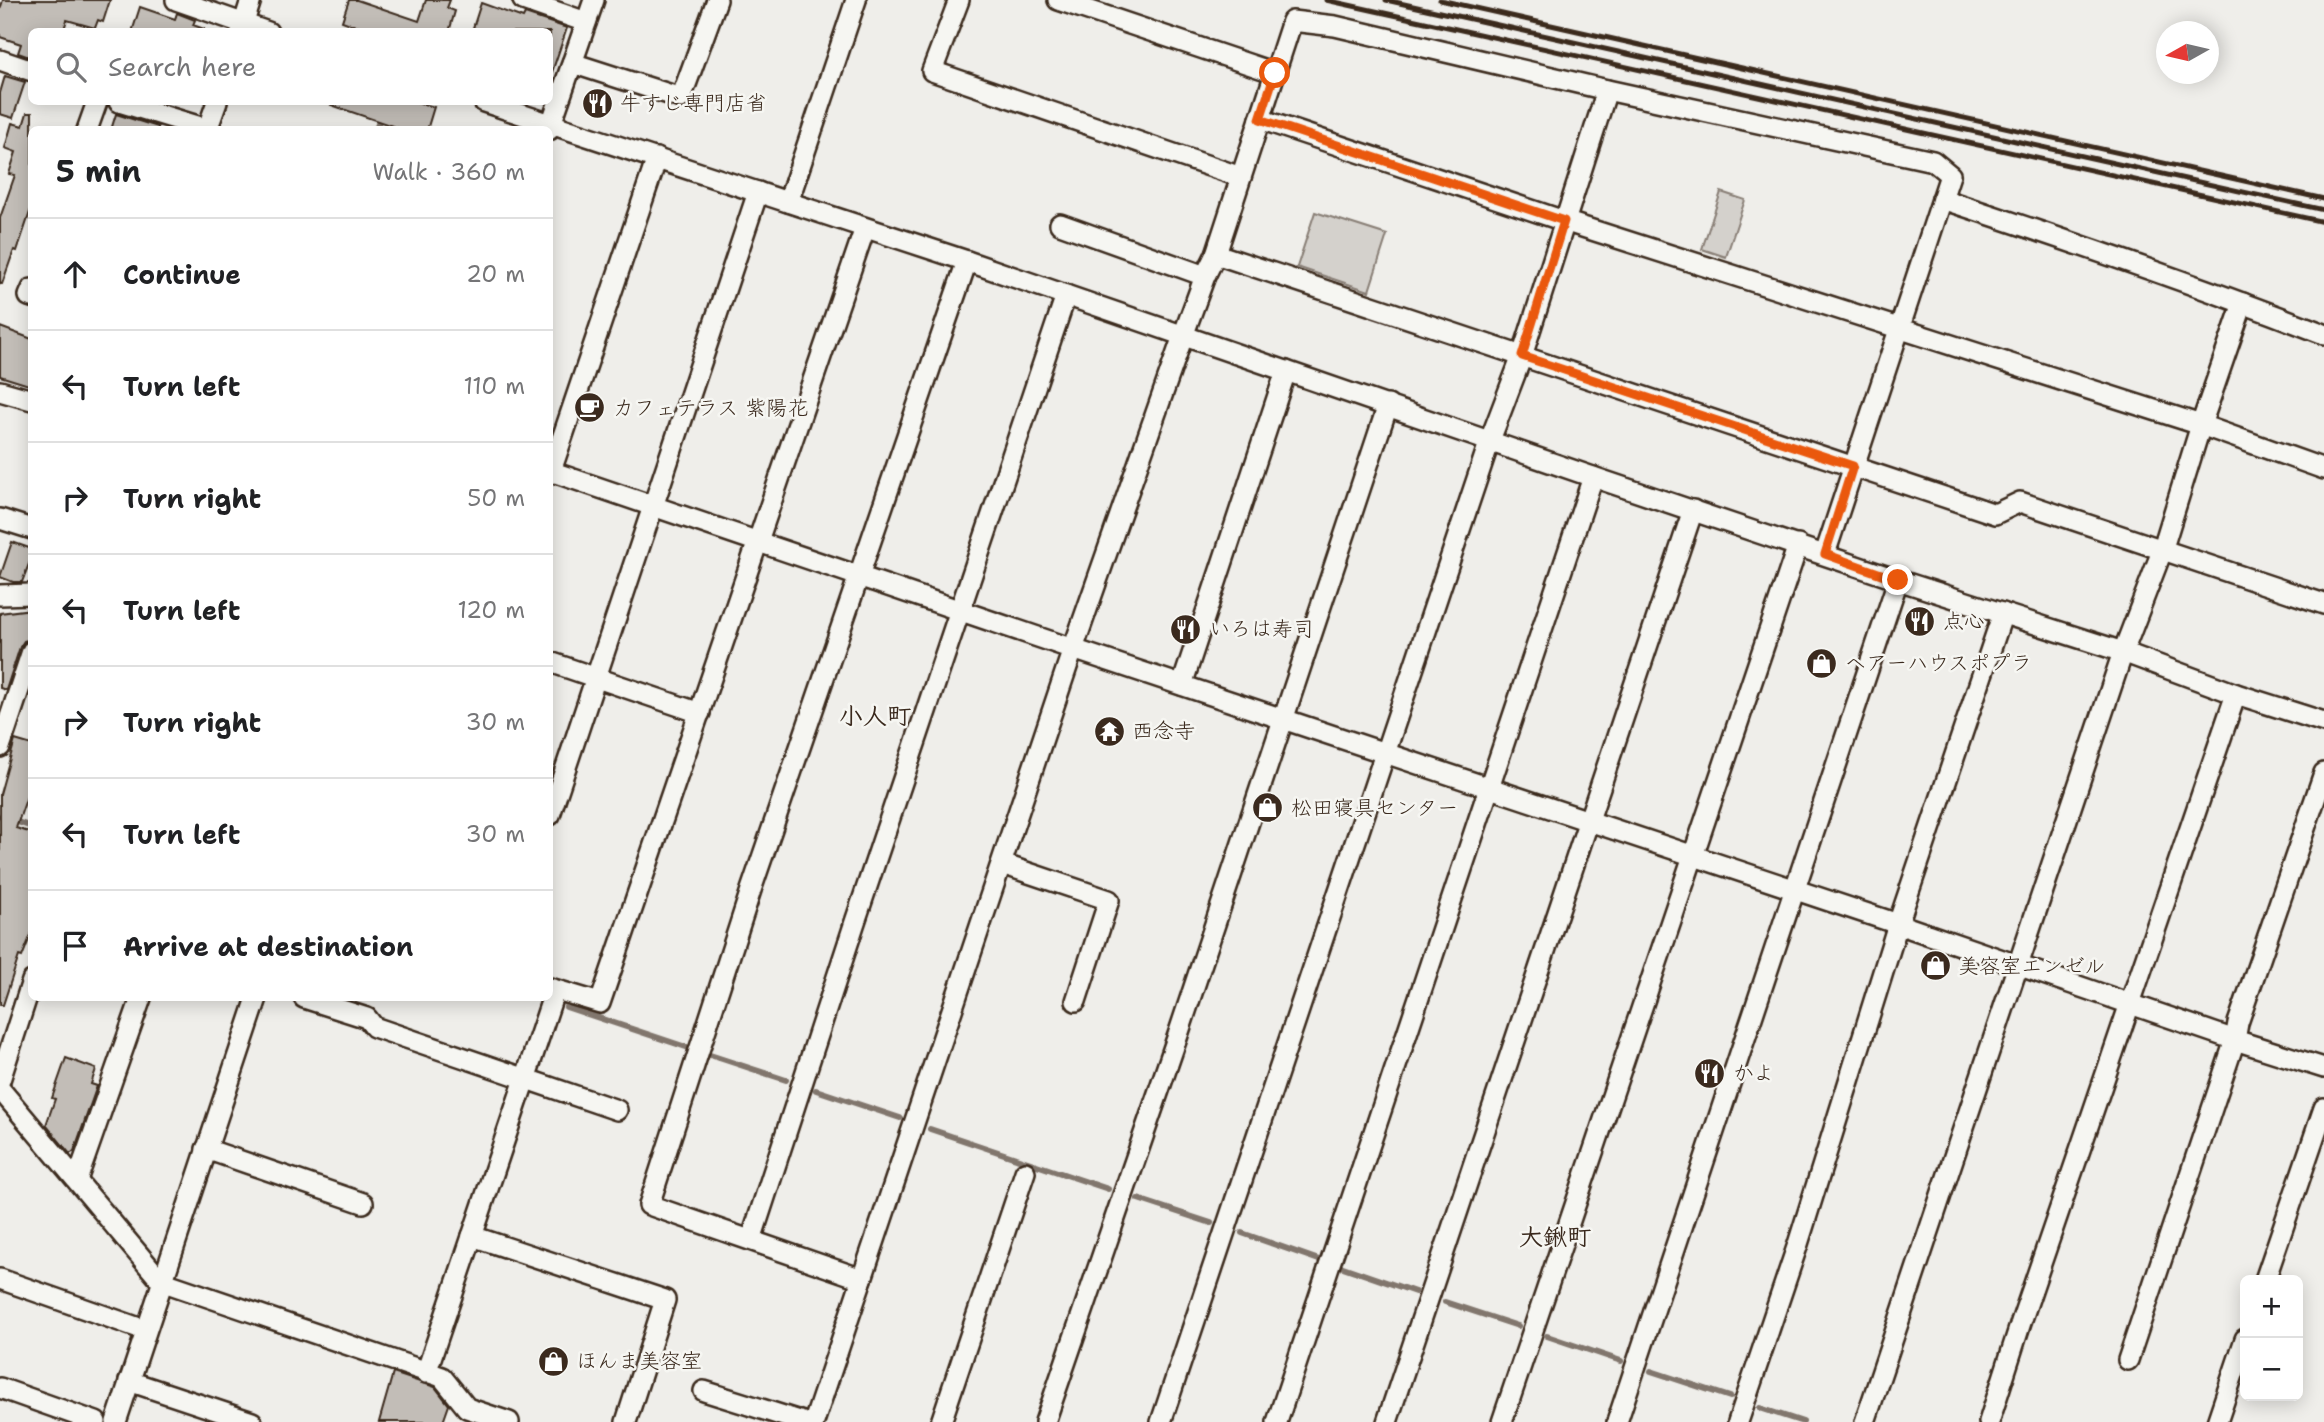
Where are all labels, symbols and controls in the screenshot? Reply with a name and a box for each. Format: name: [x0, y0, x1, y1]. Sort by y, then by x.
north arrow: [2156, 21, 2219, 84]
search box: [28, 28, 553, 105]
icon: search: [52, 48, 90, 86]
text: Search here: [108, 49, 257, 84]
route start: [1259, 57, 1290, 88]
restaurant icon: 牛すじ専門店省: [580, 86, 614, 120]
place label: 牛すじ専門店省: [620, 89, 767, 117]
text: 5 min: [56, 151, 141, 192]
text: Walk · 360 m: [372, 157, 525, 187]
icon: ahead: [56, 255, 94, 293]
text: Continue: [123, 257, 241, 292]
text: 20 m: [466, 259, 525, 289]
icon: left: [56, 367, 94, 405]
text: Turn left: [123, 369, 240, 404]
text: 110 m: [463, 371, 525, 401]
cafe icon: カフェテラス 紫陽花: [573, 391, 607, 425]
place label: カフェテラス 紫陽花: [613, 394, 808, 422]
icon: right: [56, 479, 94, 517]
text: Turn right: [123, 481, 261, 516]
text: 50 m: [467, 483, 525, 513]
route end: [1882, 564, 1913, 595]
icon: left: [56, 591, 94, 629]
text: Turn left: [123, 593, 240, 628]
text: 120 m: [457, 595, 525, 625]
restaurant icon: 点心: [1903, 604, 1937, 638]
place label: 点心: [1943, 607, 1985, 635]
restaurant icon: いろは寿司: [1169, 612, 1203, 646]
place label: いろは寿司: [1209, 615, 1314, 643]
shop icon: ヘアーハウスポプラ: [1805, 646, 1839, 680]
place label: ヘアーハウスポプラ: [1845, 649, 2032, 677]
district label: 小人町: [839, 700, 911, 732]
icon: right: [56, 703, 94, 741]
text: Turn right: [123, 705, 261, 740]
text: 30 m: [466, 707, 525, 737]
temple icon: 西念寺: [1092, 714, 1126, 748]
place label: 西念寺: [1132, 717, 1195, 745]
shop icon: 松田寝具センター: [1251, 791, 1285, 825]
place label: 松田寝具センター: [1291, 794, 1458, 822]
icon: left: [56, 815, 94, 853]
text: Turn left: [123, 817, 240, 852]
text: 30 m: [466, 819, 525, 849]
icon: arrive: [56, 927, 94, 965]
text: Arrive at destination: [123, 929, 413, 964]
shop icon: 美容室エンゼル: [1918, 949, 1952, 983]
place label: 美容室エンゼル: [1958, 952, 2105, 980]
restaurant icon: かよ: [1693, 1056, 1727, 1090]
place label: かよ: [1733, 1059, 1774, 1087]
district label: 大鍬町: [1519, 1221, 1591, 1253]
map controls: [2240, 1275, 2303, 1401]
button: +: [2240, 1275, 2303, 1338]
button: −: [2240, 1338, 2303, 1401]
shop icon: ほんま美容室: [536, 1344, 570, 1378]
place label: ほんま美容室: [576, 1347, 702, 1375]

